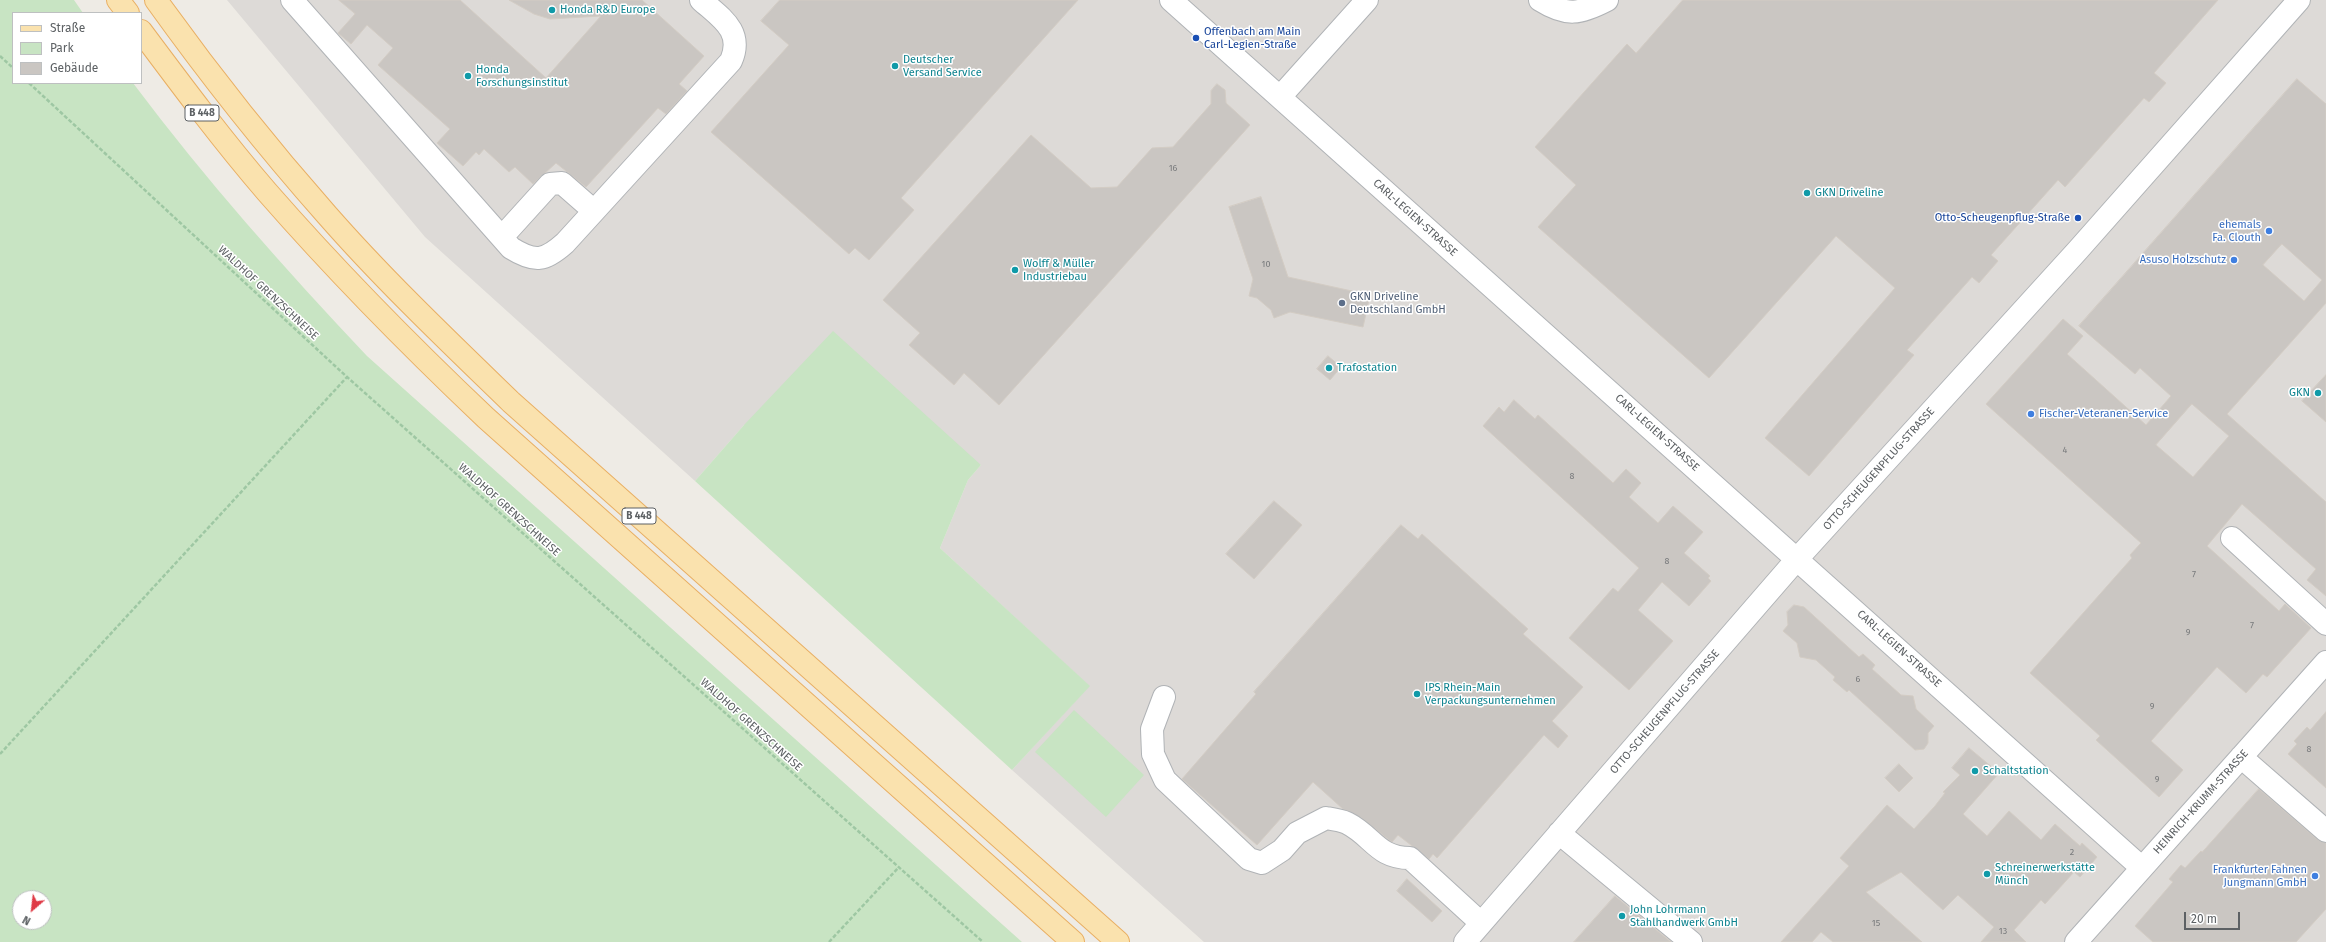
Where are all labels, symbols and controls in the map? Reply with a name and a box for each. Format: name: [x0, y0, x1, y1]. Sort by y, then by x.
place label: Honda R&D Europe: [560, 3, 655, 17]
marker: Honda R&D Europe: [547, 5, 557, 15]
legend: [12, 12, 142, 84]
text: Straße: [50, 21, 85, 35]
place label: Offenbach am Main Carl-Legien-Straße: [1204, 25, 1301, 51]
marker: Offenbach am Main Carl-Legien-Straße: [1191, 33, 1201, 43]
text: Park: [50, 41, 74, 55]
place label: Deutscher Versand Service: [903, 53, 982, 79]
text: Gebäude: [50, 61, 98, 75]
marker: Deutscher Versand Service: [890, 61, 900, 71]
place label: Honda Forschungsinstitut: [476, 63, 568, 89]
marker: Honda Forschungsinstitut: [463, 71, 473, 81]
road number: B 448: [185, 105, 219, 121]
house number: 16: [1169, 163, 1177, 173]
street label: CARL-LEGIEN-STRASSE: [1370, 177, 1460, 259]
place label: GKN Driveline: [1815, 186, 1883, 200]
marker: GKN Driveline: [1802, 188, 1812, 198]
place label: Otto-Scheugenpflug-Straße: [1935, 211, 2070, 225]
marker: Otto-Scheugenpflug-Straße: [2073, 213, 2083, 223]
place label: ehemals Fa. Clouth: [2212, 218, 2261, 244]
marker: ehemals Fa. Clouth: [2264, 226, 2274, 236]
street label: WALDHOF GRENZSCHNEISE: [215, 243, 321, 343]
place label: Asuso Holzschutz: [2140, 253, 2226, 267]
marker: Asuso Holzschutz: [2229, 255, 2239, 265]
place label: Wolff & Müller Industriebau: [1023, 257, 1094, 283]
house number: 10: [1262, 259, 1270, 269]
marker: Wolff & Müller Industriebau: [1010, 265, 1020, 275]
place label: GKN Driveline Deutschland GmbH: [1350, 290, 1446, 316]
marker: GKN Driveline Deutschland GmbH: [1337, 298, 1347, 308]
place label: Trafostation: [1337, 361, 1397, 375]
marker: Trafostation: [1324, 363, 1334, 373]
place label: GKN: [2289, 386, 2310, 400]
marker: GKN: [2313, 388, 2323, 398]
street label: CARL-LEGIEN-STRASSE: [1612, 392, 1702, 474]
street label: OTTO-SCHEUGENPFLUG-STRASSE: [1820, 405, 1938, 533]
place label: Fischer-Veteranen-Service: [2039, 407, 2168, 421]
marker: Fischer-Veteranen-Service: [2026, 409, 2036, 419]
house number: 4: [2063, 445, 2067, 455]
street label: WALDHOF GRENZSCHNEISE: [456, 461, 562, 559]
house number: 8: [1570, 471, 1574, 481]
road number: B 448: [622, 508, 656, 524]
house number: 8: [1665, 556, 1669, 566]
house number: 7: [2192, 569, 2196, 579]
street label: CARL-LEGIEN-STRASSE: [1854, 608, 1944, 690]
house number: 7: [2250, 620, 2254, 630]
house number: 9: [2186, 627, 2190, 637]
street label: OTTO-SCHEUGENPFLUG-STRASSE: [1607, 647, 1723, 777]
house number: 6: [1856, 674, 1860, 684]
street label: WALDHOF GRENZSCHNEISE: [698, 676, 804, 774]
place label: IPS Rhein-Main Verpackungsunternehmen: [1425, 681, 1556, 707]
marker: IPS Rhein-Main Verpackungsunternehmen: [1412, 689, 1422, 699]
house number: 9: [2150, 701, 2154, 711]
house number: 8: [2307, 744, 2311, 754]
street label: HEINRICH-KRUMM-STRASSE: [2151, 747, 2251, 857]
place label: Schaltstation: [1983, 764, 2049, 778]
marker: Schaltstation: [1970, 766, 1980, 776]
house number: 9: [2155, 774, 2159, 784]
house number: 2: [2070, 847, 2074, 857]
place label: Schreinerwerkstätte Münch: [1995, 861, 2095, 887]
place label: Frankfurter Fahnen Jungmann GmbH: [2213, 863, 2307, 889]
marker: Schreinerwerkstätte Münch: [1982, 869, 1992, 879]
marker: Frankfurter Fahnen Jungmann GmbH: [2310, 871, 2320, 881]
north arrow: [12, 890, 52, 930]
place label: John Lohrmann Stahlhandwerk GmbH: [1630, 903, 1738, 929]
scale bar: [2186, 904, 2242, 930]
marker: John Lohrmann Stahlhandwerk GmbH: [1617, 911, 1627, 921]
text: 20 m: [2191, 912, 2217, 926]
text: N: [20, 913, 33, 928]
house number: 15: [1872, 918, 1880, 928]
house number: 13: [1999, 926, 2007, 936]

